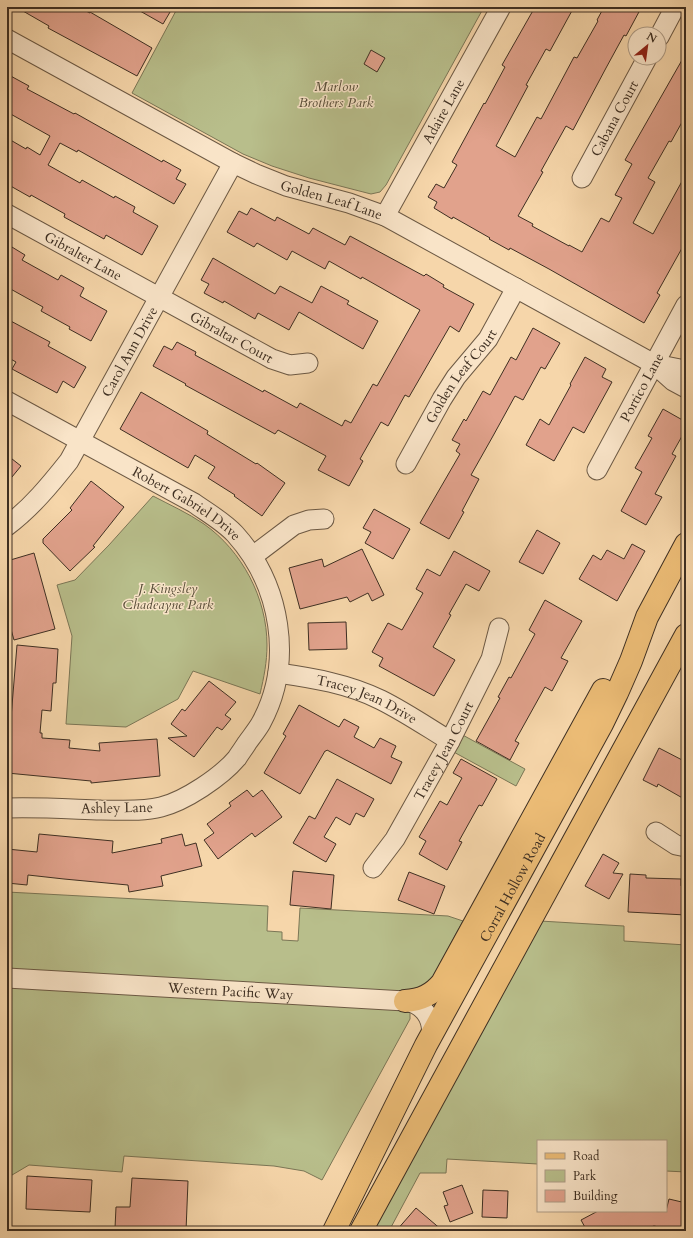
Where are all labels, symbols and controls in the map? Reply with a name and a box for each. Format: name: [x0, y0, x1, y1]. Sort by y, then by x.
north arrow: [627, 26, 667, 66]
text: N: [644, 29, 660, 47]
street label: Adaire Lane: [418, 75, 469, 147]
street label: Cabana Court: [586, 76, 643, 160]
park label: Marlow Brothers Park: [299, 77, 374, 112]
street label: Golden Leaf Lane: [278, 175, 385, 224]
street label: Gibralter Lane: [41, 227, 126, 285]
street label: Carol Ann Drive: [97, 303, 162, 400]
street label: Gibraltar Court: [187, 306, 277, 368]
street label: Golden Leaf Court: [421, 325, 501, 427]
street label: Portico Lane: [615, 349, 668, 425]
street label: Robert Gabriel Drive: [129, 462, 246, 544]
park label: J. Kingsley Chadeayne Park: [123, 579, 213, 614]
street label: Tracey Jean Drive: [314, 670, 421, 728]
street label: Tracey Jean Court: [409, 698, 478, 804]
street label: Ashley Lane: [81, 798, 153, 818]
street label: Corral Hollow Road: [475, 829, 550, 946]
street label: Western Pacific Way: [166, 978, 295, 1004]
legend: [537, 1140, 667, 1212]
text: Road: [573, 1148, 600, 1164]
text: Park: [573, 1168, 597, 1184]
text: Building: [573, 1188, 618, 1204]

